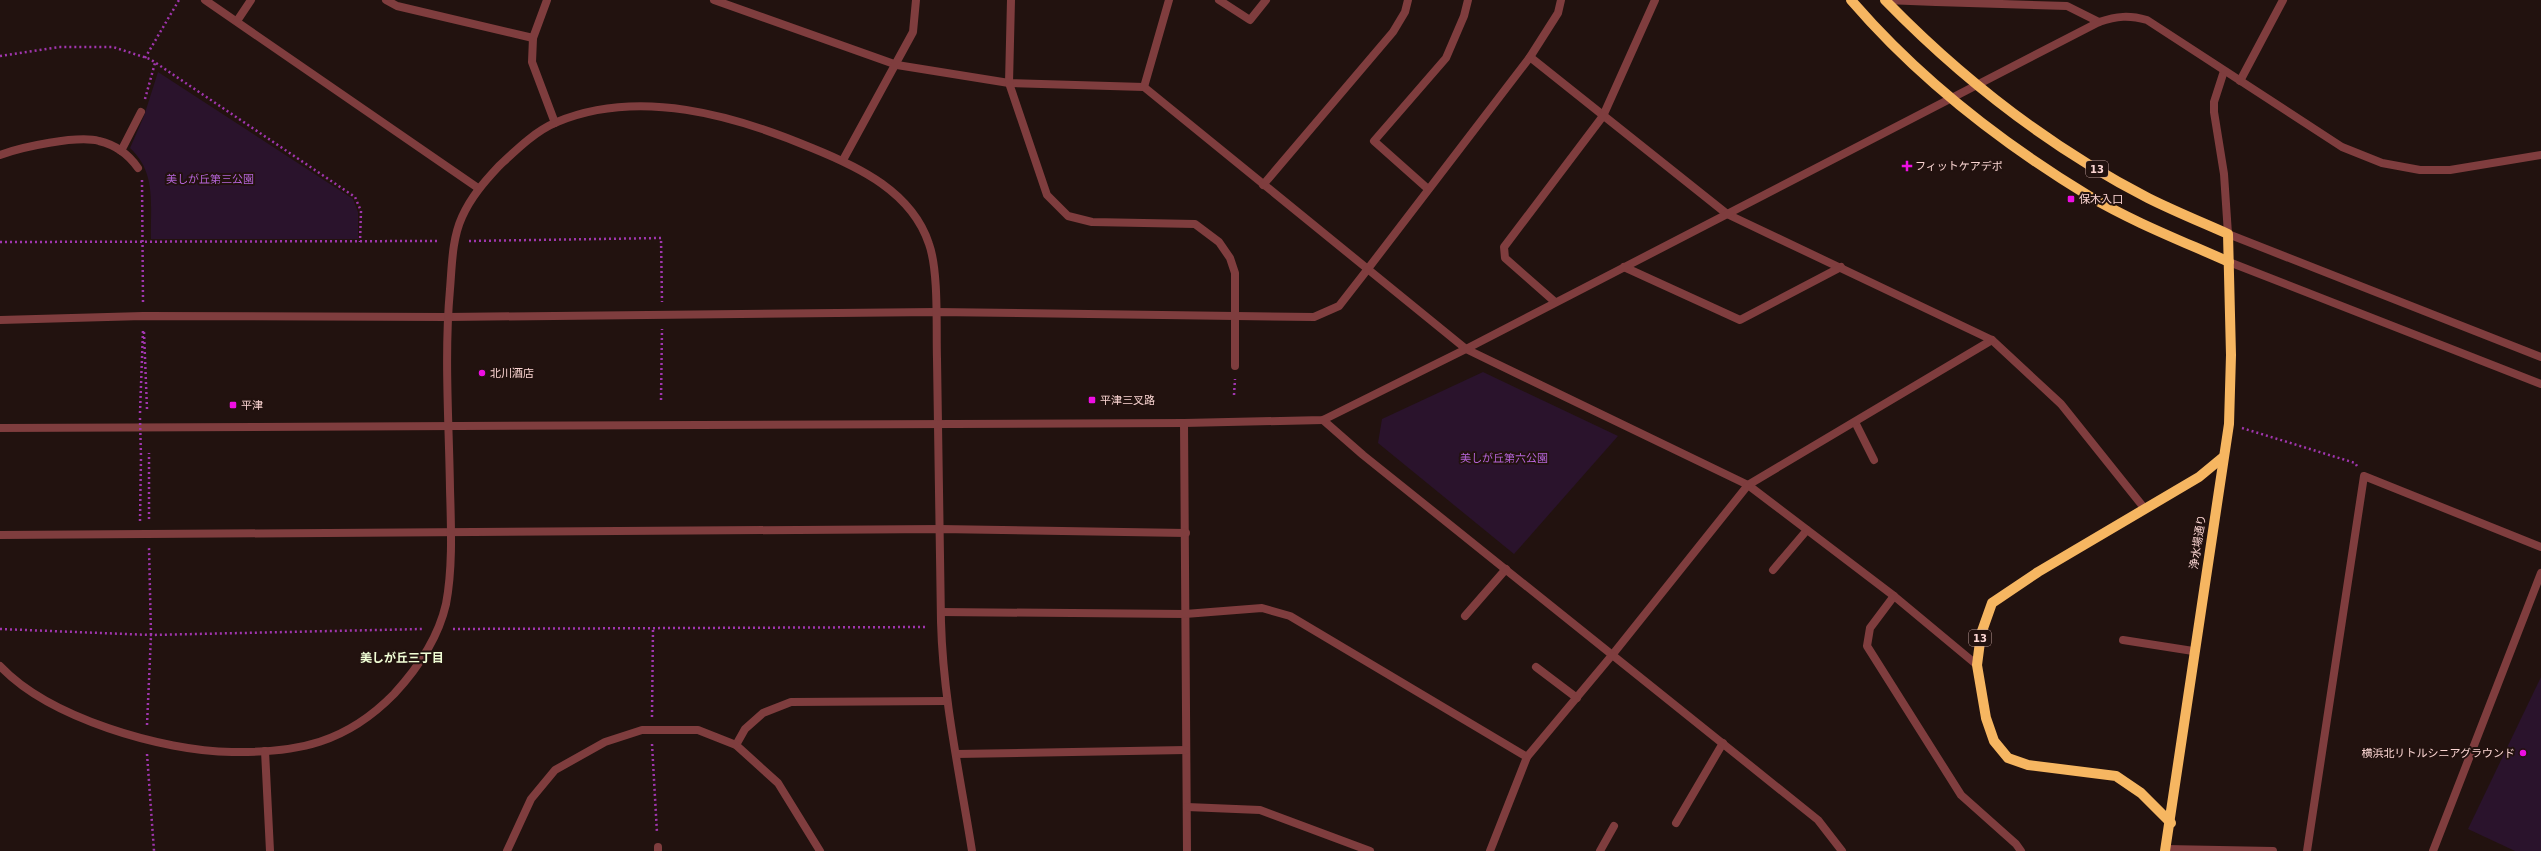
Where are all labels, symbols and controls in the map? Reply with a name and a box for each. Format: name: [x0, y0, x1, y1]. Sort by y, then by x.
place label: フィットケアデポ: [1915, 160, 2003, 173]
marker: フィットケアデポ: [1902, 161, 1912, 171]
road number: 13: [2086, 161, 2108, 177]
park label: 美しが丘第三公園: [166, 173, 254, 186]
place label: 保木入口: [2079, 193, 2123, 206]
marker: 保木入口: [2066, 194, 2076, 204]
place label: 北川酒店: [490, 367, 534, 380]
marker: 北川酒店: [477, 368, 487, 378]
place label: 平津三叉路: [1100, 394, 1155, 407]
marker: 平津三叉路: [1087, 395, 1097, 405]
place label: 平津: [241, 399, 263, 412]
marker: 平津: [228, 400, 238, 410]
park label: 美しが丘第六公園: [1460, 452, 1548, 465]
street label: 浄水場通り: [2187, 514, 2209, 570]
road number: 13: [1969, 630, 1991, 646]
district label: 美しが丘三丁目: [360, 651, 444, 665]
place label: 横浜北リトルシニアグラウンド: [2362, 747, 2515, 760]
marker: 横浜北リトルシニアグラウンド: [2518, 748, 2528, 758]

